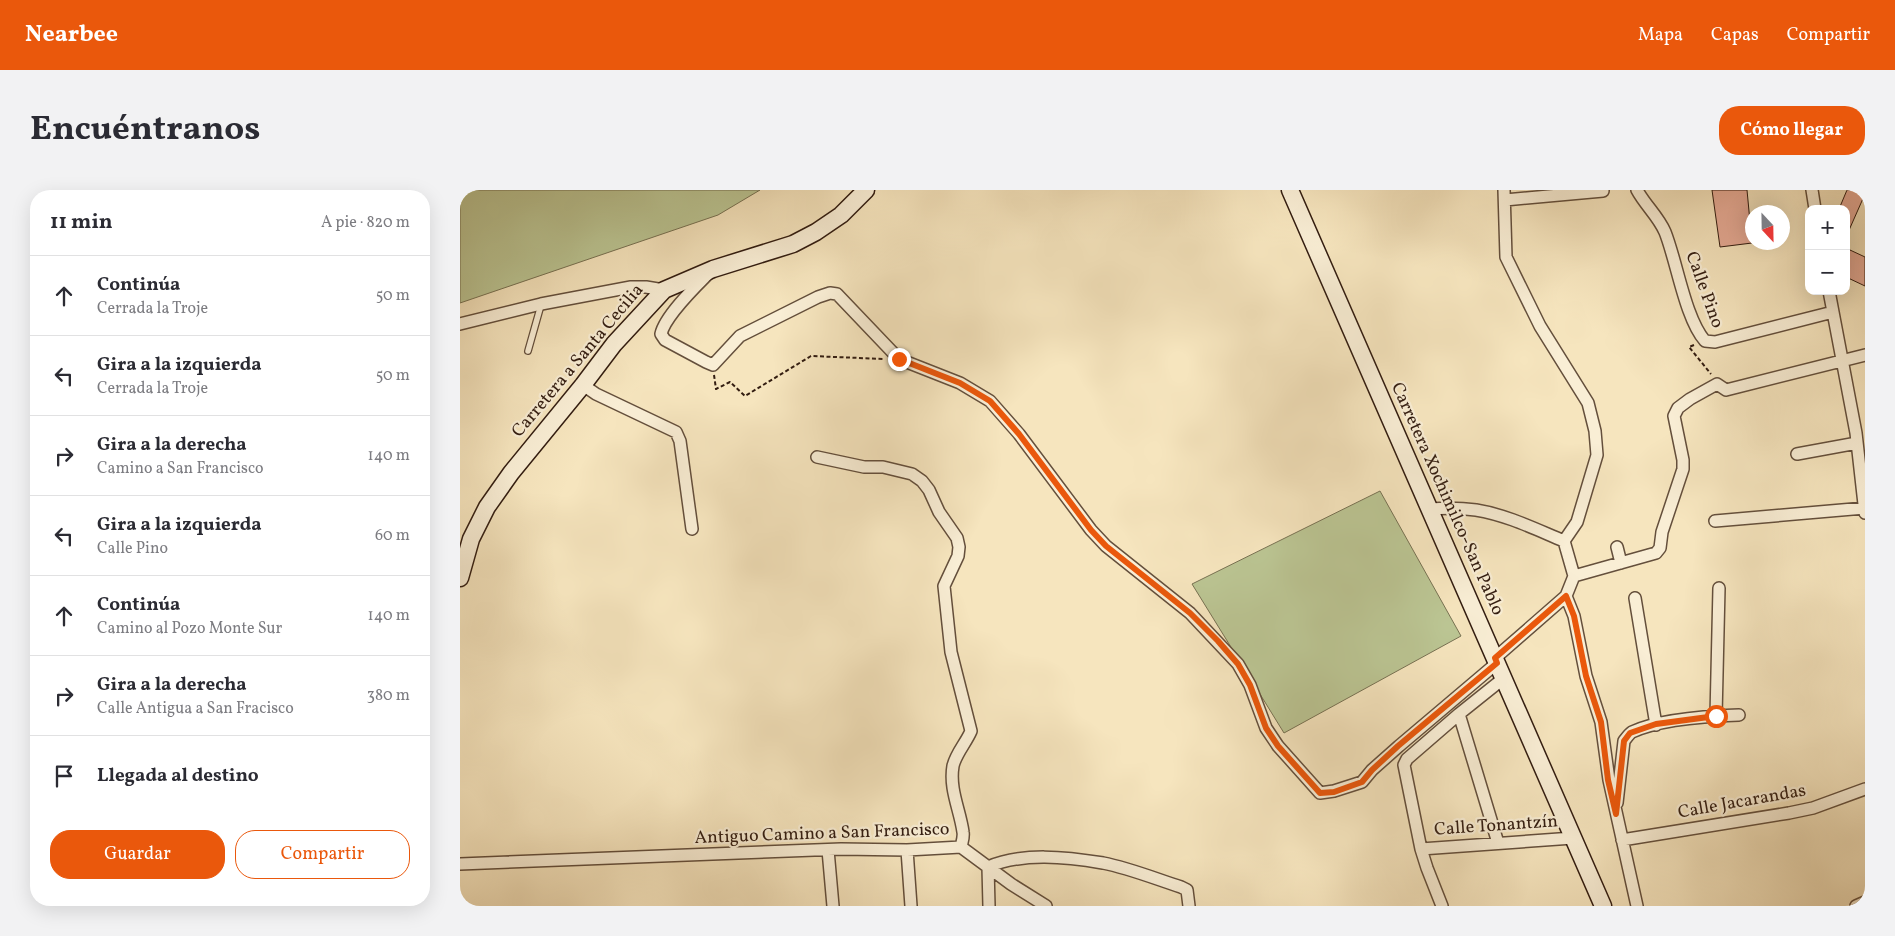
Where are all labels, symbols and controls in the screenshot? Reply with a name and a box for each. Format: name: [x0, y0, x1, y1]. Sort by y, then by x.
text: Nearbee: [25, 18, 118, 52]
text: Mapa: [1638, 23, 1683, 48]
text: Capas: [1711, 23, 1759, 48]
text: Compartir: [1787, 23, 1870, 48]
text: Encuéntranos: [30, 106, 260, 154]
button: Cómo llegar: [1719, 106, 1865, 155]
north arrow: [1745, 205, 1790, 250]
map controls: [1805, 205, 1850, 295]
button: +: [1805, 205, 1850, 250]
text: 11 min: [50, 208, 113, 237]
text: A pie · 820 m: [321, 212, 410, 234]
street label: Calle Pino: [1679, 248, 1729, 332]
button: −: [1805, 250, 1850, 295]
text: Continúa: [97, 272, 180, 298]
street label: Carretera a Santa Cecilia: [506, 279, 650, 443]
icon: ahead: [50, 282, 78, 310]
text: 50 m: [376, 285, 410, 307]
text: Cerrada la Troje: [97, 298, 208, 320]
route end: [888, 348, 911, 371]
text: Gira a la izquierda: [97, 352, 262, 378]
icon: left: [50, 362, 78, 390]
text: 50 m: [376, 365, 410, 387]
text: Cerrada la Troje: [97, 378, 208, 400]
street label: Carretera Xochimilco-San Pablo: [1384, 378, 1510, 620]
text: Gira a la derecha: [97, 432, 247, 458]
icon: right: [50, 442, 78, 470]
text: 140 m: [368, 445, 410, 467]
text: Camino a San Francisco: [97, 458, 264, 480]
text: Gira a la izquierda: [97, 512, 262, 538]
icon: left: [50, 522, 78, 550]
text: 60 m: [375, 525, 410, 547]
text: Calle Pino: [97, 538, 168, 560]
text: Continúa: [97, 592, 180, 618]
icon: ahead: [50, 602, 78, 630]
text: 140 m: [368, 605, 410, 627]
text: Camino al Pozo Monte Sur: [97, 618, 282, 640]
text: Gira a la derecha: [97, 672, 247, 698]
icon: right: [50, 682, 78, 710]
text: 380 m: [367, 685, 410, 707]
text: Calle Antigua a San Fracisco: [97, 698, 294, 720]
route start: [1705, 705, 1728, 728]
icon: arrive: [50, 762, 78, 790]
text: Llegada al destino: [97, 763, 259, 789]
street label: Calle Jacarandas: [1676, 778, 1808, 826]
street label: Calle Tonantzín: [1433, 809, 1559, 843]
street label: Antiguo Camino a San Francisco: [694, 817, 950, 851]
button: Guardar: [50, 830, 225, 879]
button: Compartir: [235, 830, 410, 879]

